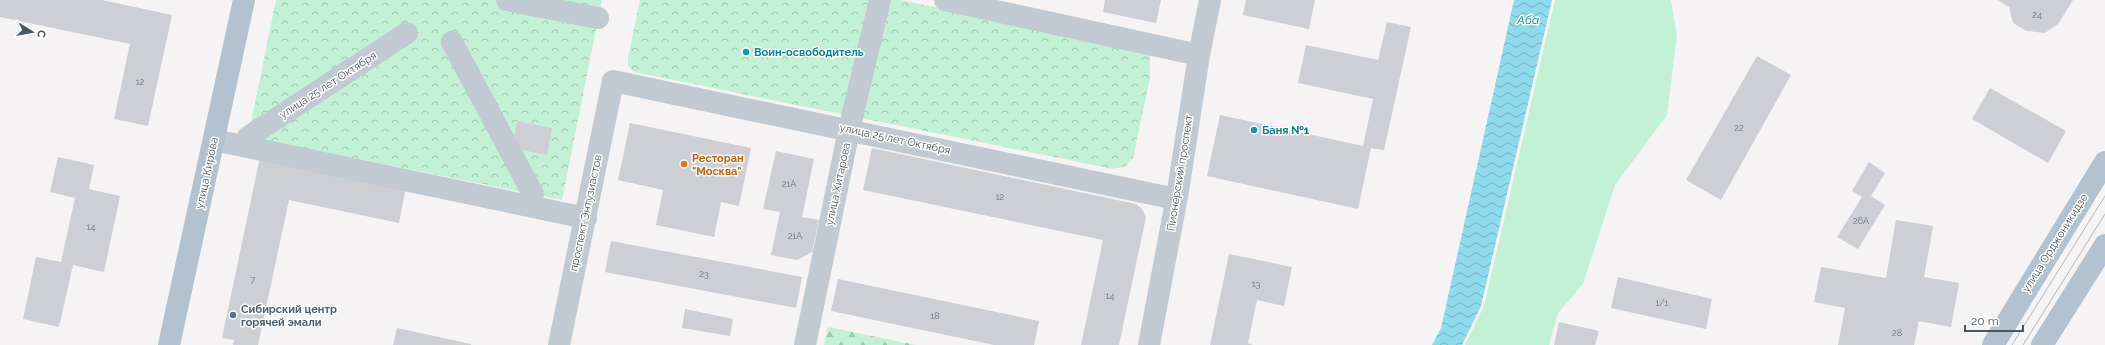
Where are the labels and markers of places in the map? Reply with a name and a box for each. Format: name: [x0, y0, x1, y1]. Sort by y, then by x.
place label: Воин-освободитель: [754, 46, 864, 59]
marker: Воин-освободитель: [741, 47, 751, 57]
place label: Баня №1: [1262, 124, 1310, 137]
marker: Баня №1: [1249, 125, 1259, 135]
place label: Ресторан "Москва": [692, 152, 744, 178]
marker: Ресторан "Москва": [679, 159, 689, 169]
place label: Сибирский центр горячей эмали: [241, 303, 337, 329]
marker: Сибирский центр горячей эмали: [228, 310, 238, 320]

